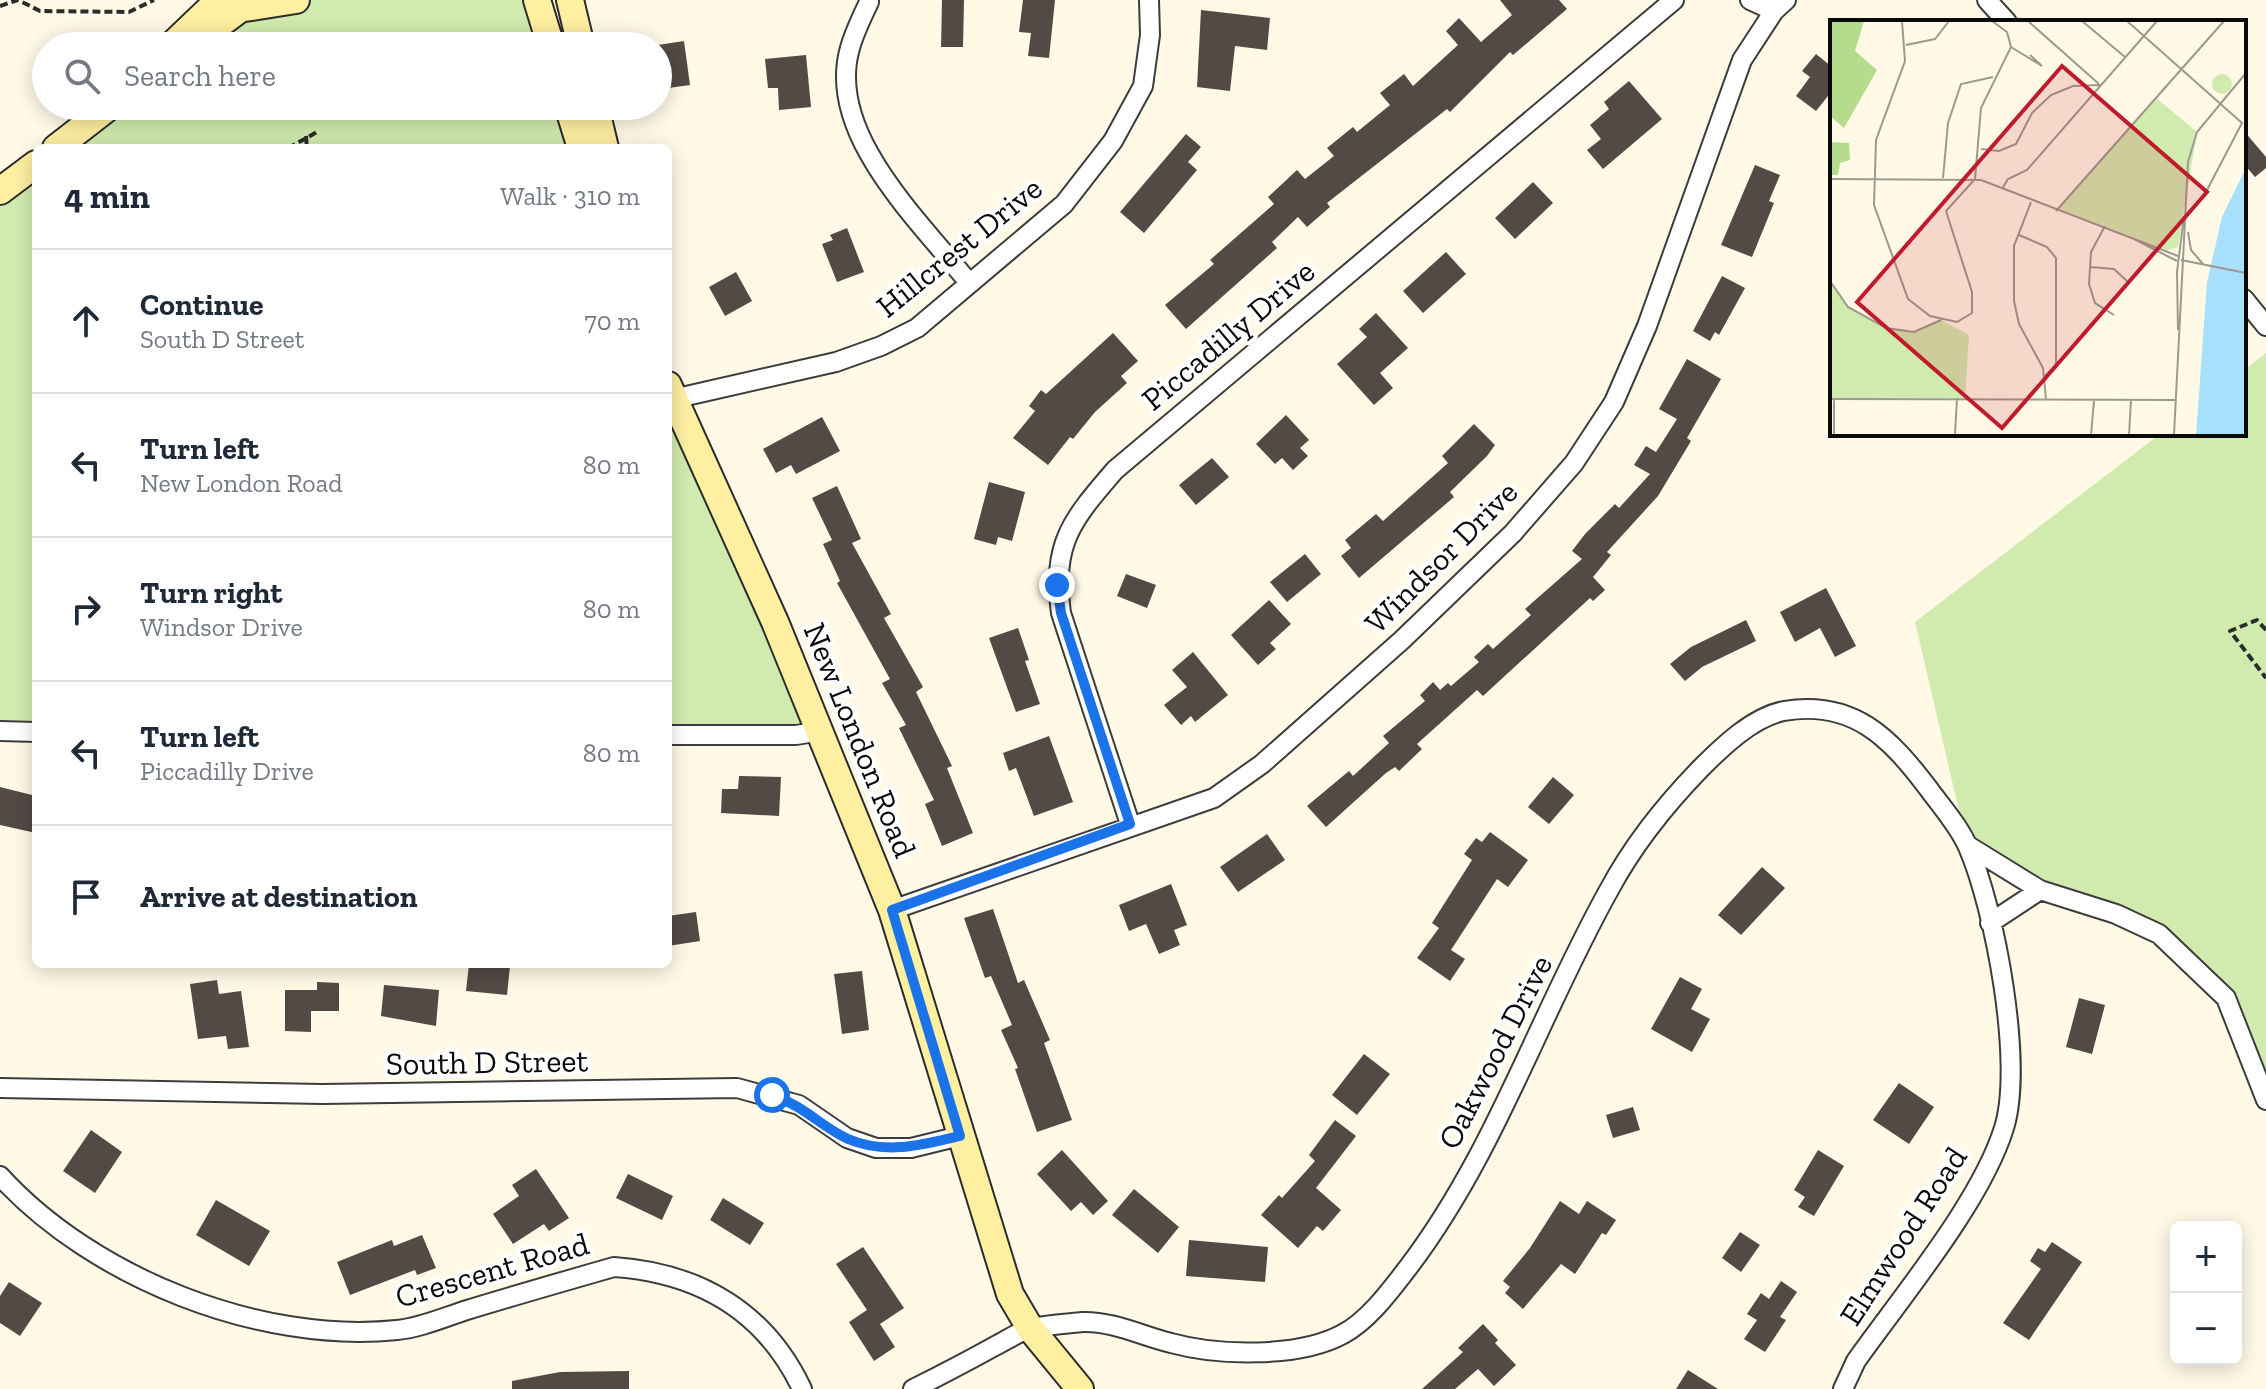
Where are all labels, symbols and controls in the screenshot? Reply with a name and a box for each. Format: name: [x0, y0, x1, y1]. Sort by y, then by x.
inset map: [1830, 20, 2246, 436]
search box: [32, 32, 672, 120]
icon: search: [60, 54, 104, 98]
text: Search here: [124, 58, 276, 94]
street label: Hillcrest Drive: [869, 169, 1049, 325]
text: 4 min: [64, 176, 150, 217]
text: Walk · 310 m: [500, 180, 640, 212]
street label: Piccadilly Drive: [1134, 252, 1322, 418]
text: Continue: [140, 287, 264, 323]
icon: ahead: [64, 299, 108, 343]
text: 70 m: [584, 305, 640, 337]
text: South D Street: [140, 323, 304, 355]
text: Turn left: [140, 431, 259, 467]
icon: left: [64, 443, 108, 487]
text: 80 m: [583, 449, 640, 481]
text: New London Road: [140, 467, 343, 499]
street label: Windsor Drive: [1357, 473, 1525, 641]
route end: [1039, 567, 1075, 603]
text: Turn right: [140, 575, 282, 611]
icon: right: [64, 587, 108, 631]
text: 80 m: [583, 593, 640, 625]
text: Windsor Drive: [140, 611, 303, 643]
street label: New London Road: [796, 617, 924, 863]
text: Turn left: [140, 719, 259, 755]
icon: left: [64, 731, 108, 775]
text: 80 m: [583, 737, 640, 769]
text: Piccadilly Drive: [140, 755, 314, 787]
icon: arrive: [64, 875, 108, 919]
text: Arrive at destination: [140, 879, 417, 915]
street label: Oakwood Drive: [1430, 949, 1560, 1155]
street label: South D Street: [386, 1041, 589, 1083]
route start: [754, 1077, 790, 1113]
street label: Elmwood Road: [1831, 1139, 1975, 1332]
map controls: [2170, 1221, 2242, 1365]
button: +: [2170, 1221, 2242, 1293]
street label: Crescent Road: [391, 1224, 593, 1316]
button: −: [2170, 1293, 2242, 1365]

